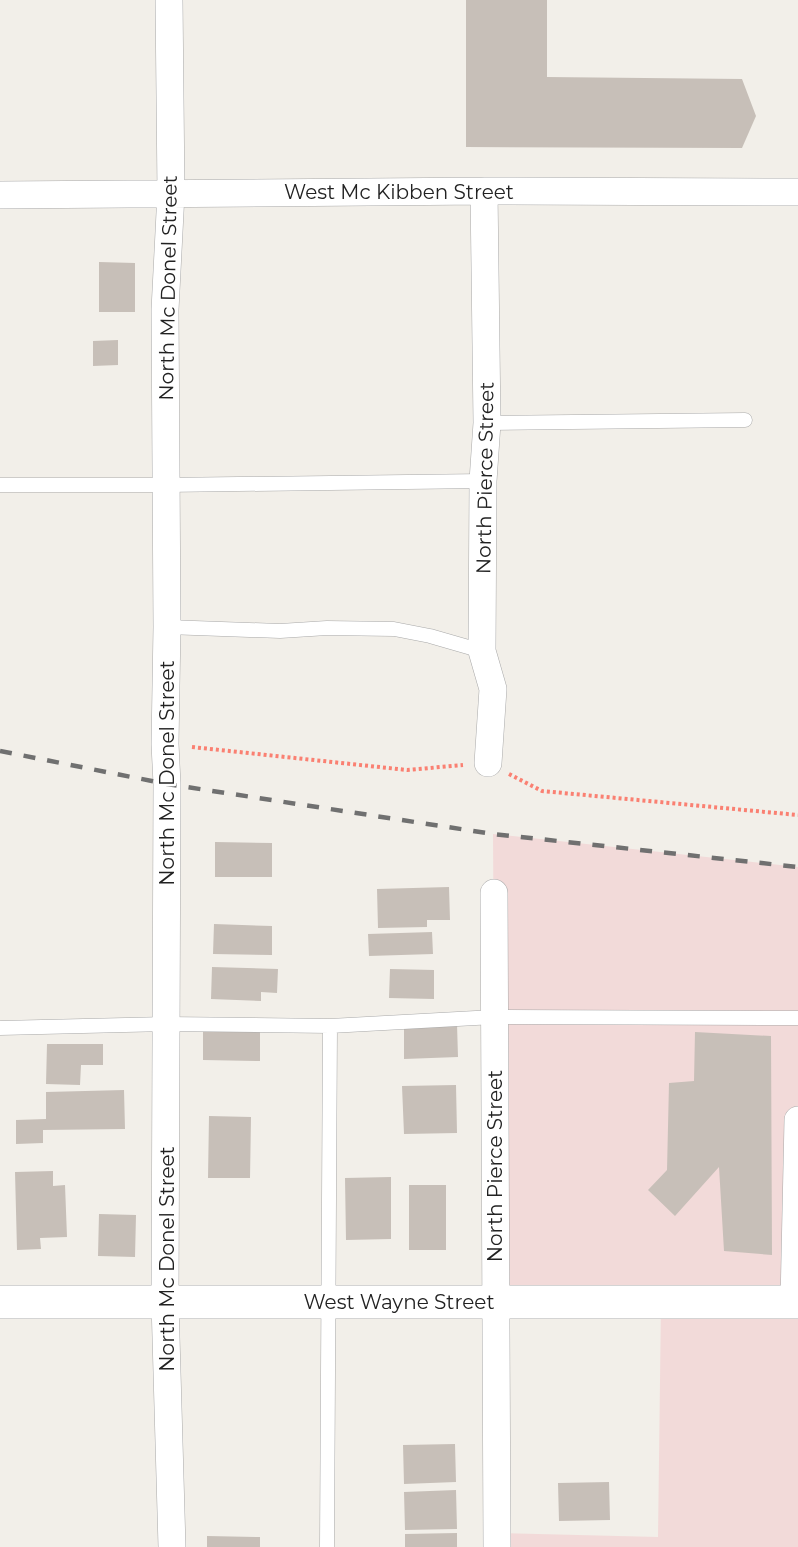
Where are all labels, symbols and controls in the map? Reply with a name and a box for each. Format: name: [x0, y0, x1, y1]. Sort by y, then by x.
street label: North Mc Donel Street: [154, 175, 182, 401]
street label: West Mc Kibben Street: [284, 180, 514, 204]
street label: North Pierce Street: [471, 382, 499, 574]
street label: North Mc Donel Street: [155, 660, 179, 886]
street label: North Pierce Street: [483, 1070, 507, 1262]
street label: North Mc Donel Street: [155, 1146, 179, 1372]
street label: West Wayne Street: [304, 1290, 495, 1314]

